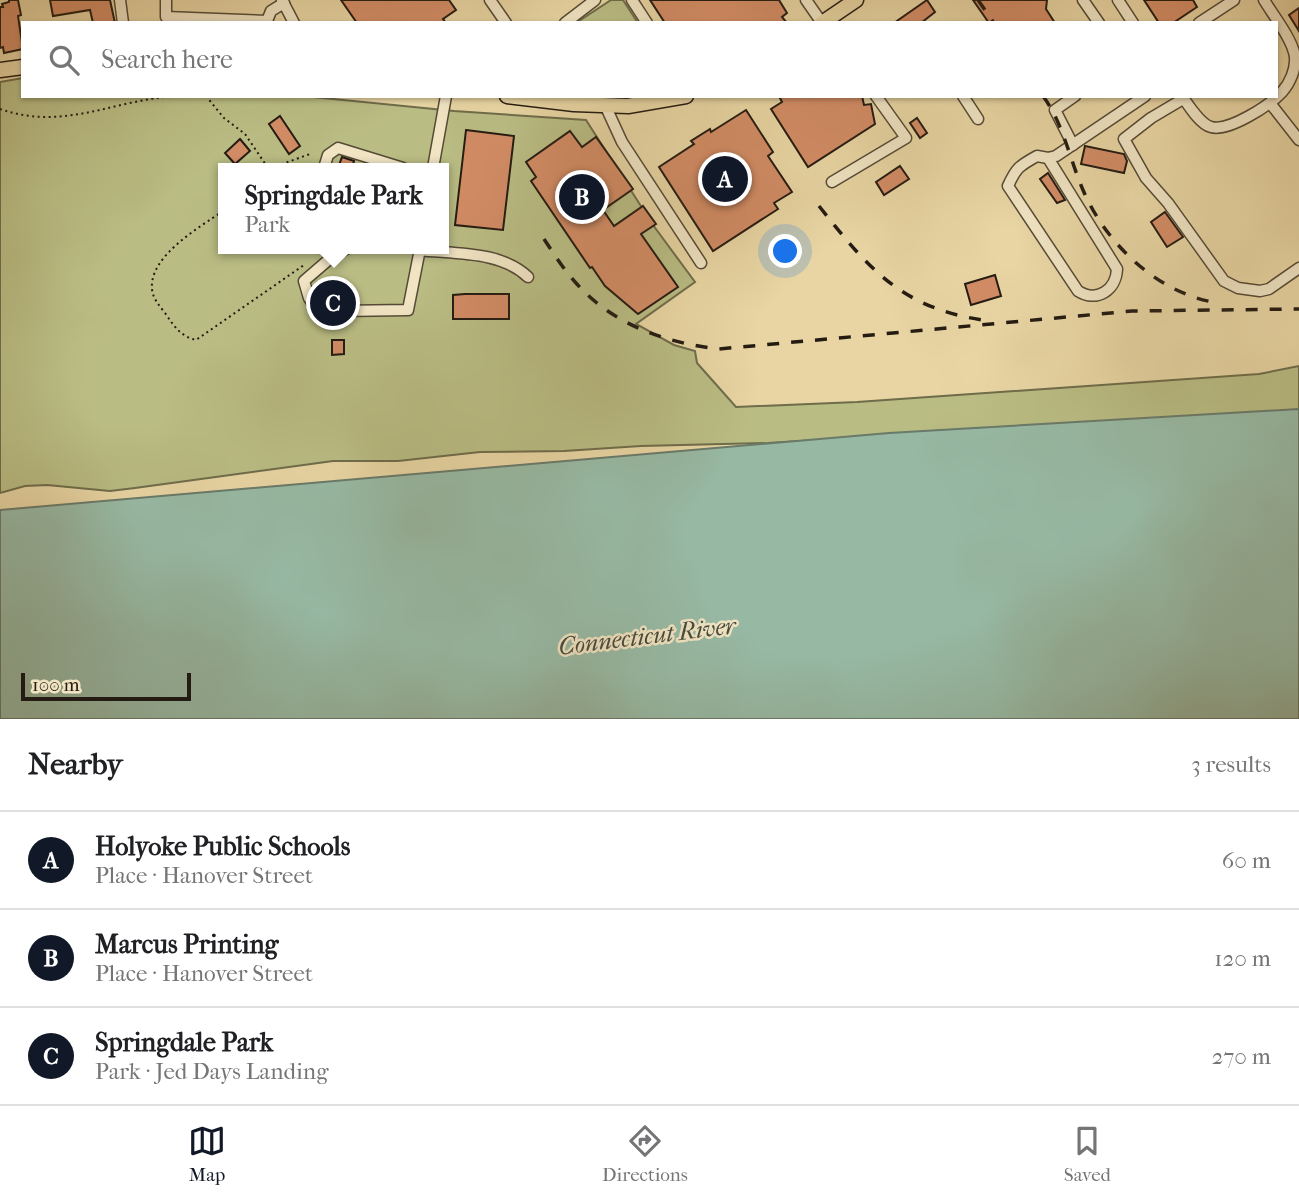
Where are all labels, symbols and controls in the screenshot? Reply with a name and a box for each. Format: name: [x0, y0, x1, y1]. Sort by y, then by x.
search box: [21, 21, 1278, 98]
icon: search: [45, 41, 83, 79]
text: Search here: [101, 44, 233, 75]
pin: A: [702, 153, 748, 205]
popup: [218, 163, 449, 254]
pin: B: [559, 171, 605, 223]
text: Springdale Park: [244, 180, 423, 211]
text: Park: [244, 211, 290, 238]
your location: [768, 234, 802, 268]
pin: C: [310, 277, 356, 329]
water label: Connecticut River: [557, 611, 739, 661]
scale bar: [21, 670, 191, 702]
text: 100 m: [32, 674, 80, 696]
text: Nearby: [28, 747, 123, 782]
text: 3 results: [1191, 751, 1271, 778]
text: Holyoke Public Schools: [95, 831, 350, 862]
text: A: [44, 847, 58, 874]
text: 60 m: [1222, 847, 1271, 874]
text: Place · Hanover Street: [95, 862, 313, 889]
text: Marcus Printing: [95, 929, 278, 960]
text: B: [44, 945, 58, 972]
text: 120 m: [1214, 945, 1271, 972]
text: Place · Hanover Street: [95, 960, 313, 987]
text: Springdale Park: [95, 1027, 273, 1058]
text: C: [43, 1043, 59, 1070]
text: 270 m: [1211, 1043, 1271, 1070]
text: Park · Jed Days Landing: [95, 1058, 328, 1085]
tab: Map: [188, 1122, 226, 1186]
tab: Directions: [602, 1122, 688, 1186]
tab: Saved: [1064, 1122, 1111, 1186]

